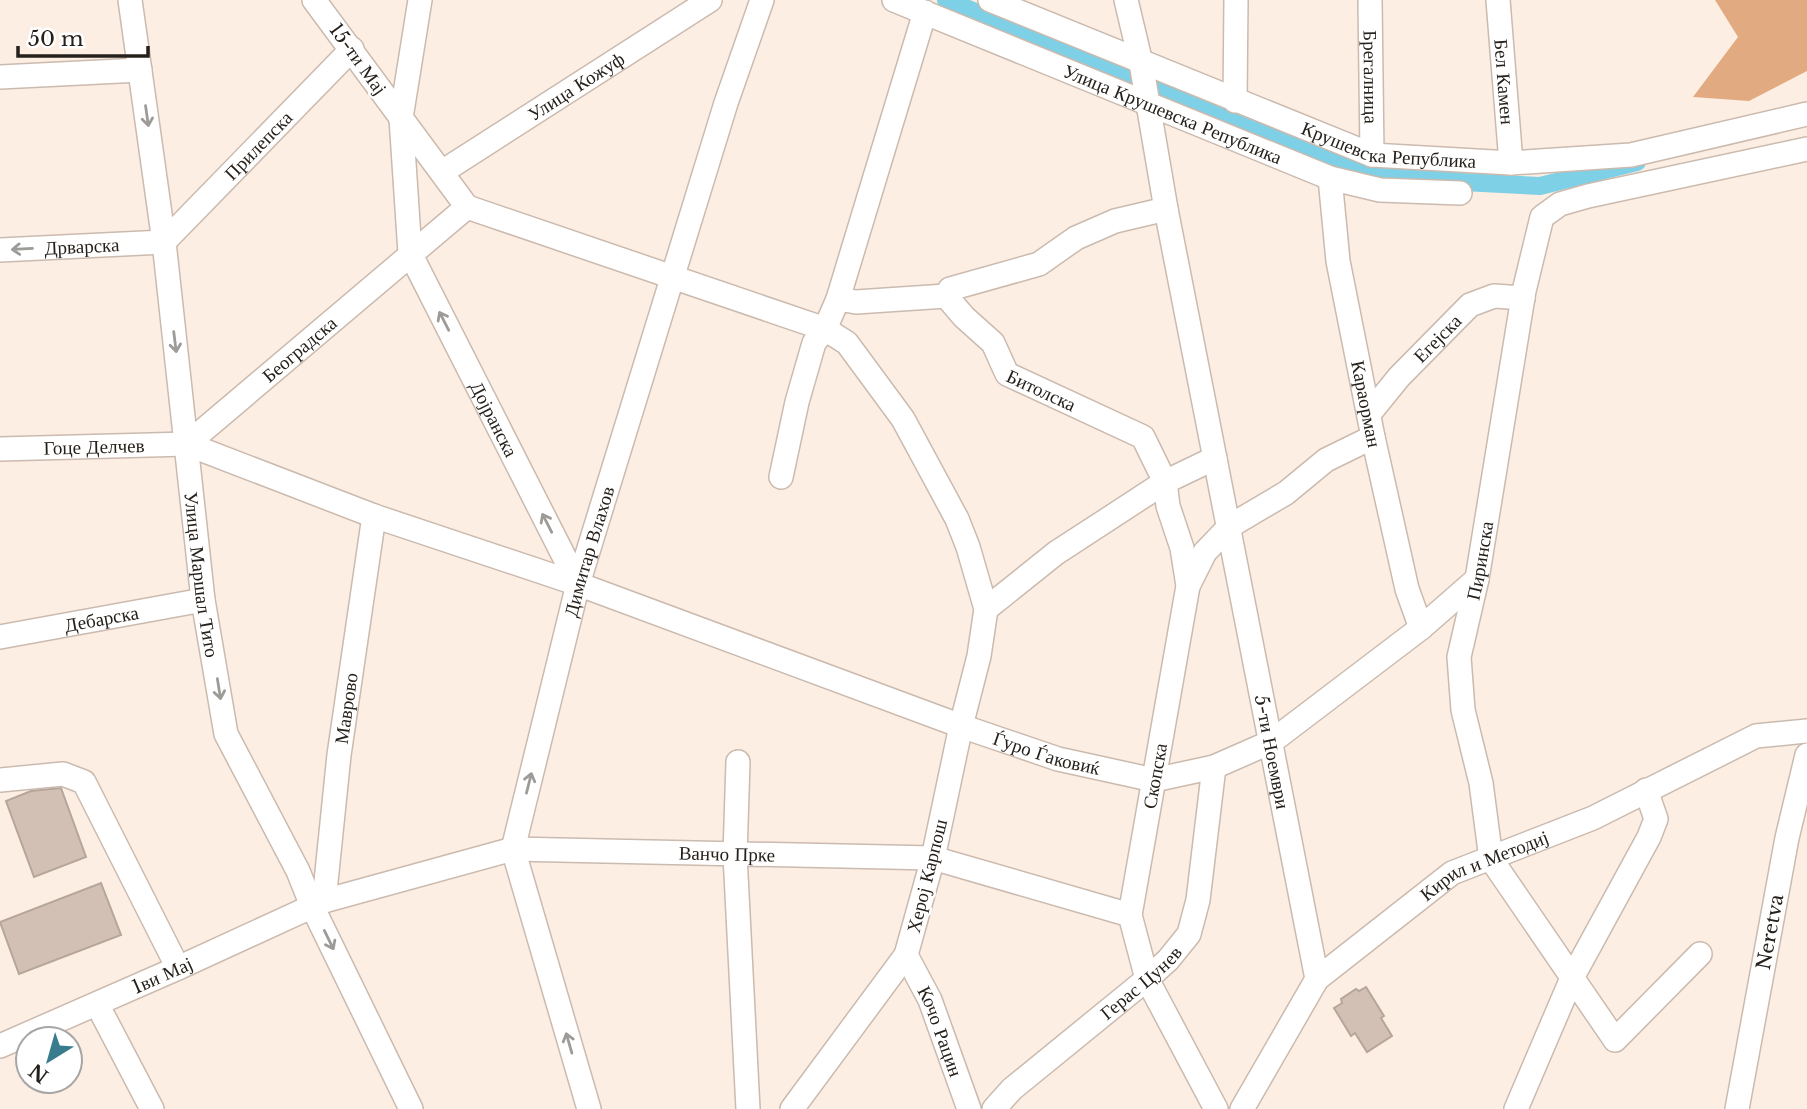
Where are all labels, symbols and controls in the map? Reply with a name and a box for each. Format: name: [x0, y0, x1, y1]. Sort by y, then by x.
scale bar: [18, 14, 147, 58]
street label: 15-ти Мај: [324, 19, 392, 99]
text: 50 m: [28, 26, 84, 52]
street label: Брегалница: [1359, 30, 1383, 125]
street label: Бел Камен: [1490, 38, 1519, 125]
street label: Улица Кожуф: [523, 47, 628, 126]
street label: Улица Крушевска Република: [1060, 59, 1286, 169]
one-way arrow: [140, 104, 153, 127]
street label: Прилепска: [219, 106, 297, 185]
street label: Крушевска Република: [1298, 116, 1477, 173]
street label: Дрварска: [44, 233, 120, 259]
one-way arrow: [11, 242, 34, 255]
street label: Егејска: [1408, 309, 1466, 367]
street label: Београдска: [257, 311, 341, 387]
one-way arrow: [437, 311, 451, 332]
one-way arrow: [169, 330, 182, 353]
street label: Караорман: [1347, 358, 1386, 449]
street label: Битолска: [1003, 364, 1080, 416]
street label: Дојранска: [466, 377, 523, 461]
street label: Гоце Делчев: [43, 434, 145, 459]
street label: Димитар Влахов: [559, 483, 619, 619]
street label: Улица Маршал Тито: [180, 490, 224, 659]
one-way arrow: [540, 514, 554, 534]
street label: Пиринска: [1461, 519, 1498, 602]
street label: Дебарска: [62, 600, 141, 637]
street label: Маврово: [329, 671, 362, 745]
one-way arrow: [213, 677, 226, 700]
street label: 5-ти Ноември: [1250, 693, 1295, 811]
street label: Ѓуро Ѓаковиќ: [990, 726, 1103, 780]
street label: Скопска: [1138, 741, 1172, 811]
one-way arrow: [523, 772, 536, 794]
street label: Херој Карпош: [902, 816, 952, 935]
street label: Кирил и Методиј: [1415, 825, 1552, 905]
street label: Ванчо Прке: [679, 841, 775, 866]
street label: Neretva: [1751, 892, 1788, 972]
one-way arrow: [323, 929, 336, 950]
street label: Герас Цунев: [1095, 941, 1186, 1024]
street label: 1ви Мај: [128, 951, 196, 998]
street label: Кочо Рацин: [913, 982, 968, 1080]
north arrow: [14, 1025, 84, 1095]
one-way arrow: [562, 1033, 575, 1055]
text: N: [25, 1059, 53, 1088]

